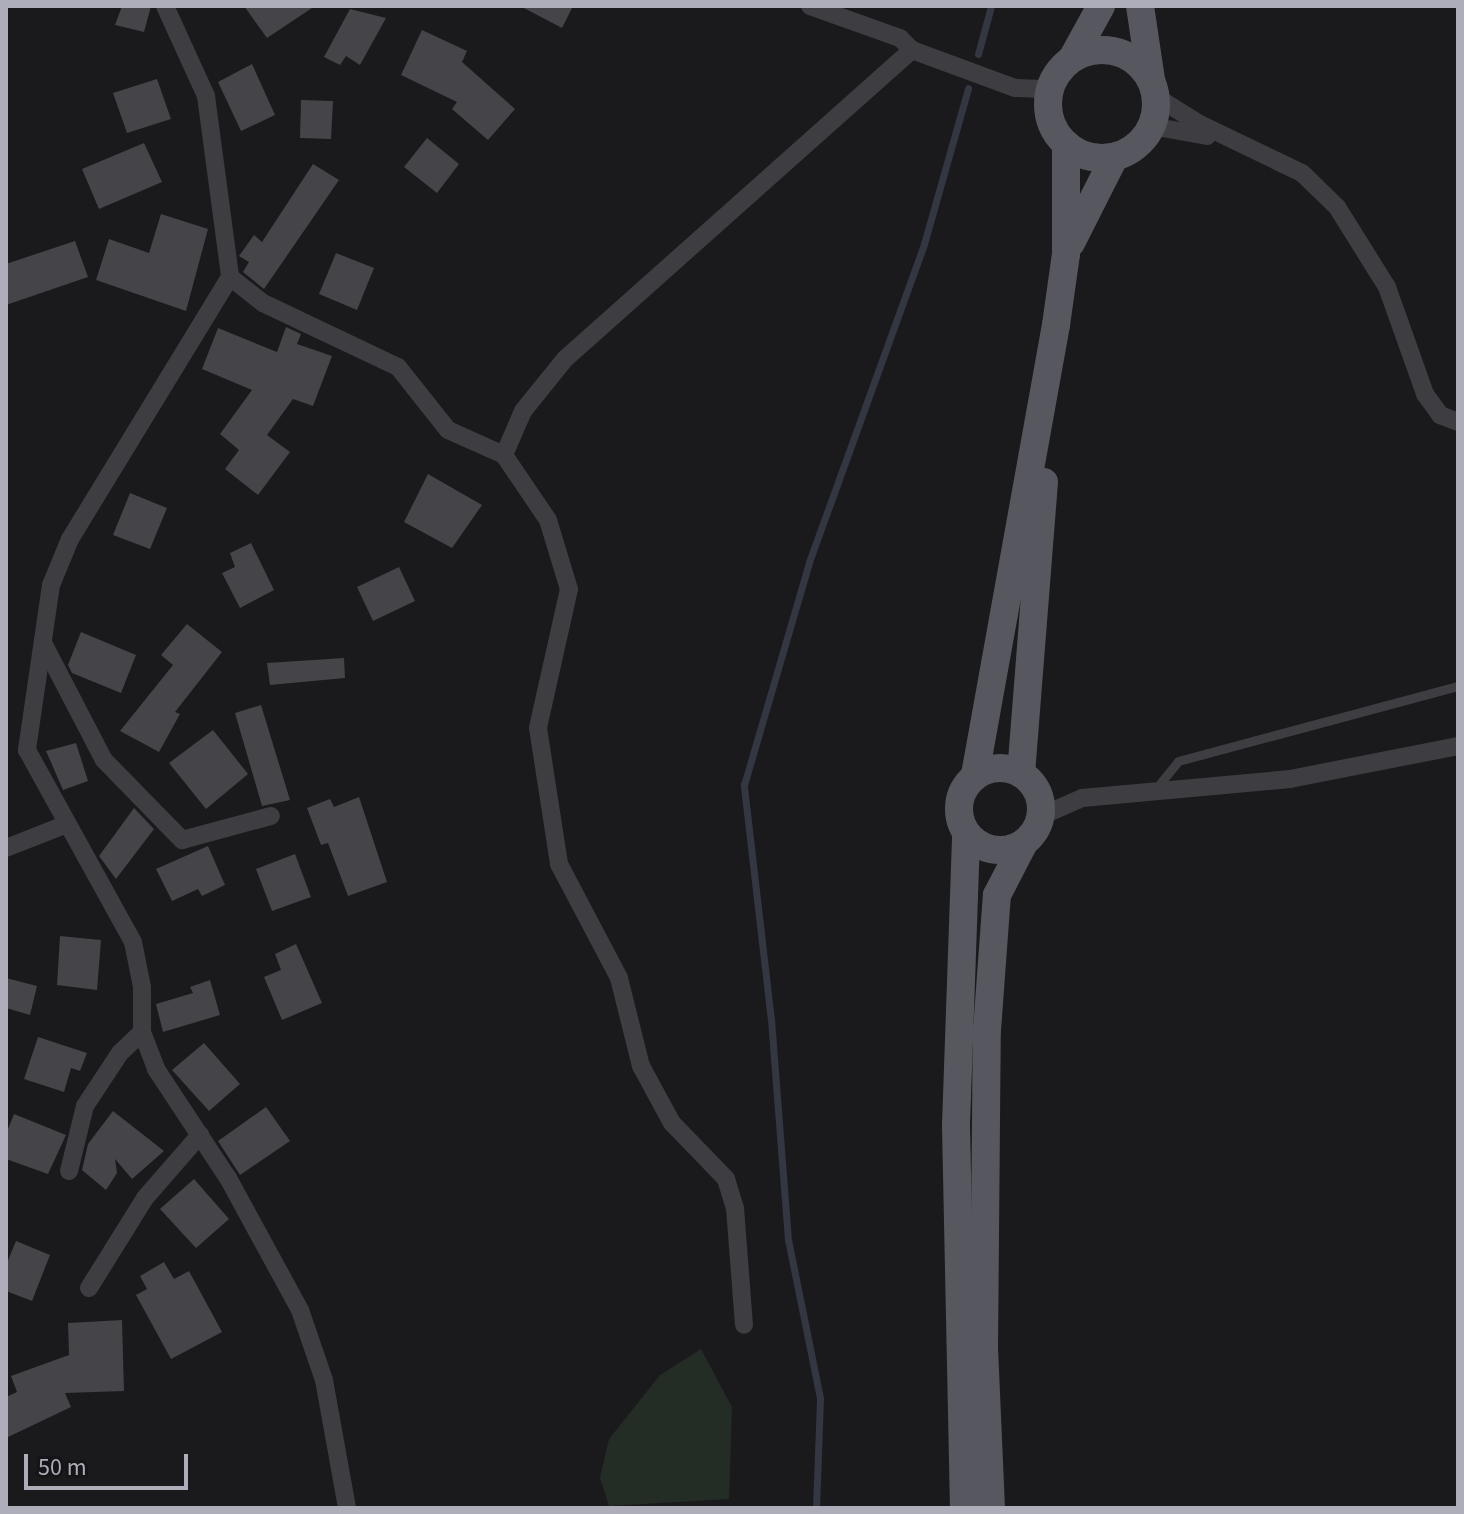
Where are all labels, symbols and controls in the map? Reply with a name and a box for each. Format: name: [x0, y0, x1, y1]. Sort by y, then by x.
scale bar: [28, 1438, 192, 1488]
text: 50 m: [38, 1450, 87, 1485]

